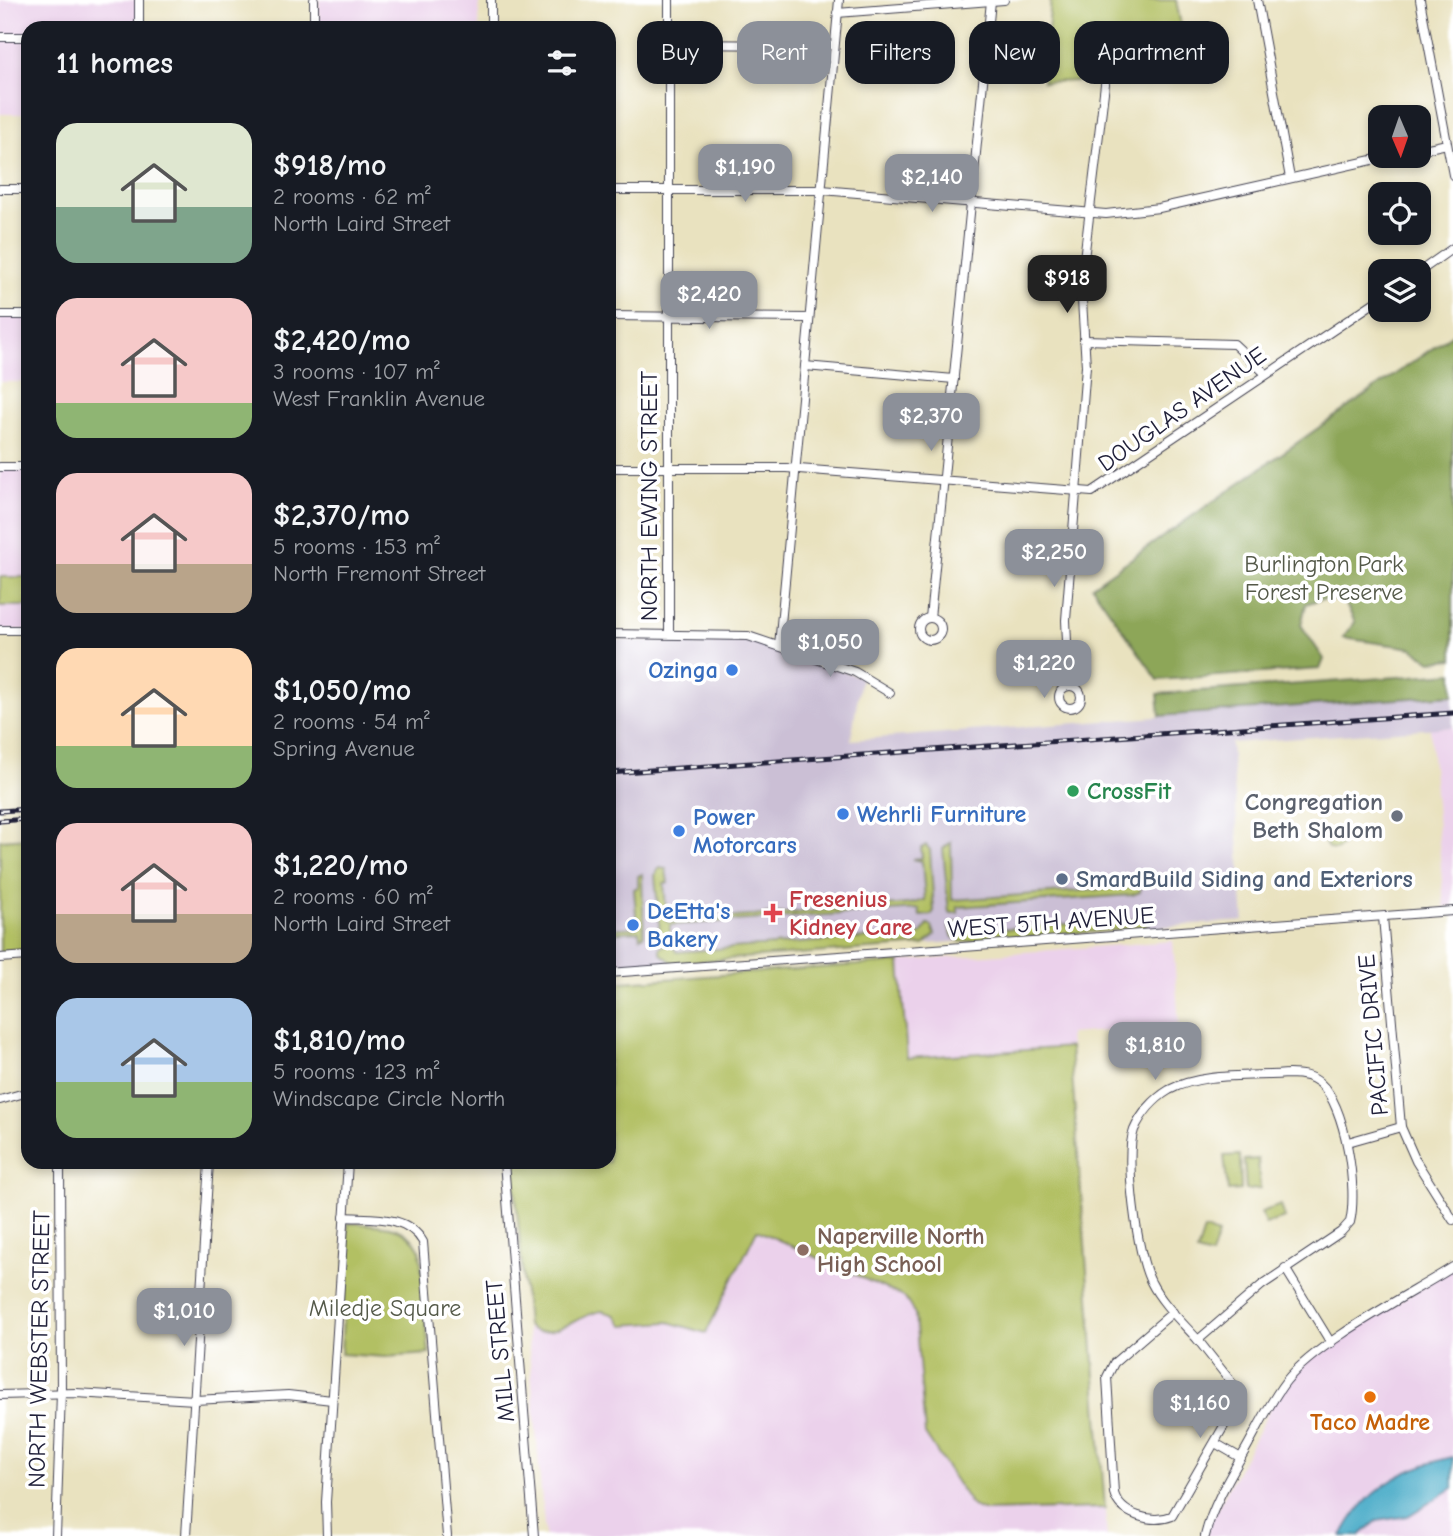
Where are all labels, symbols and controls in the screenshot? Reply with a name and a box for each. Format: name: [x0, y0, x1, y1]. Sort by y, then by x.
chip: Buy: [637, 21, 723, 84]
chip: Rent: [737, 21, 831, 84]
chip: Filters: [845, 21, 955, 84]
chip: New: [969, 21, 1060, 84]
chip: Apartment: [1074, 21, 1229, 84]
icon: filters: [543, 44, 581, 82]
text: 11 homes: [56, 46, 173, 81]
north arrow: [1368, 105, 1432, 168]
map controls: [1368, 105, 1431, 322]
pin: $1,190: [688, 144, 802, 204]
text: $918/mo: [273, 148, 386, 183]
icon: home: [112, 151, 196, 235]
text: $1,190: [714, 153, 776, 180]
pin: $2,140: [875, 154, 989, 214]
text: $2,140: [901, 163, 963, 190]
button: locate: [1368, 182, 1431, 245]
text: 2 rooms · 62 m²: [273, 183, 431, 210]
text: North Laird Street: [273, 210, 450, 237]
pin: $918: [1026, 256, 1108, 315]
button: layers: [1368, 259, 1431, 322]
text: $918: [1044, 264, 1090, 291]
pin: $2,420: [652, 272, 766, 331]
text: $2,420: [676, 280, 742, 307]
text: $2,420/mo: [273, 323, 410, 358]
icon: home: [112, 326, 196, 410]
street label: DOUGLAS AVENUE: [1093, 341, 1271, 477]
text: 3 rooms · 107 m²: [273, 358, 440, 385]
street label: NORTH EWING STREET: [635, 370, 663, 621]
text: West Franklin Avenue: [273, 385, 485, 412]
pin: $2,370: [874, 393, 988, 453]
text: $2,370: [899, 402, 963, 429]
text: $2,370/mo: [273, 498, 410, 533]
icon: home: [112, 501, 196, 585]
pin: $2,250: [997, 530, 1111, 589]
text: 5 rooms · 153 m²: [273, 533, 440, 560]
text: $2,250: [1021, 538, 1087, 565]
park label: Burlington Park Forest Preserve: [1244, 550, 1404, 606]
text: North Fremont Street: [273, 560, 485, 587]
pin: $1,050: [773, 620, 887, 679]
text: $1,050: [797, 628, 863, 655]
pin: $1,220: [987, 640, 1101, 700]
text: $1,220: [1012, 649, 1076, 676]
place label: Ozinga: [648, 656, 718, 684]
marker: Ozinga: [724, 662, 740, 678]
text: $1,050/mo: [273, 673, 411, 708]
icon: home: [112, 676, 196, 760]
text: 2 rooms · 54 m²: [273, 708, 430, 735]
text: Spring Avenue: [273, 735, 415, 762]
place label: CrossFit: [1087, 777, 1172, 805]
marker: CrossFit: [1065, 783, 1081, 799]
place label: Congregation Beth Shalom: [1245, 788, 1383, 844]
place label: Wehrli Furniture: [857, 800, 1026, 828]
place label: Power Motorcars: [693, 803, 797, 859]
marker: Wehrli Furniture: [835, 806, 851, 822]
marker: Congregation Beth Shalom: [1389, 808, 1405, 824]
marker: Power Motorcars: [671, 823, 687, 839]
text: $1,220/mo: [273, 848, 408, 883]
icon: home: [112, 851, 196, 935]
place label: SmardBuild Siding and Exteriors: [1076, 865, 1413, 893]
marker: SmardBuild Siding and Exteriors: [1054, 871, 1070, 887]
text: 2 rooms · 60 m²: [273, 883, 433, 910]
place label: Fresenius Kidney Care: [789, 885, 913, 941]
place label: DeEtta's Bakery: [647, 897, 730, 953]
street label: WEST 5TH AVENUE: [947, 901, 1155, 943]
marker: Fresenius Kidney Care: [763, 903, 783, 923]
text: North Laird Street: [273, 910, 450, 937]
marker: DeEtta's Bakery: [625, 917, 641, 933]
street label: PACIFIC DRIVE: [1352, 953, 1394, 1117]
text: $1,810/mo: [273, 1023, 405, 1058]
pin: $1,810: [1098, 1023, 1212, 1082]
icon: home: [112, 1026, 196, 1110]
text: $1,810: [1124, 1031, 1186, 1058]
text: 5 rooms · 123 m²: [273, 1058, 439, 1085]
text: Windscape Circle North: [273, 1085, 505, 1112]
street label: NORTH WEBSTER STREET: [23, 1209, 55, 1488]
place label: Naperville North High School: [817, 1222, 985, 1278]
marker: Naperville North High School: [795, 1242, 811, 1258]
street label: MILL STREET: [480, 1278, 520, 1423]
pin: $1,010: [127, 1288, 241, 1348]
park label: Miledje Square: [309, 1294, 461, 1322]
text: $1,010: [153, 1297, 215, 1324]
pin: $1,160: [1143, 1380, 1257, 1440]
text: $1,160: [1169, 1389, 1231, 1416]
marker: Taco Madre: [1362, 1389, 1378, 1405]
place label: Taco Madre: [1310, 1408, 1430, 1436]

